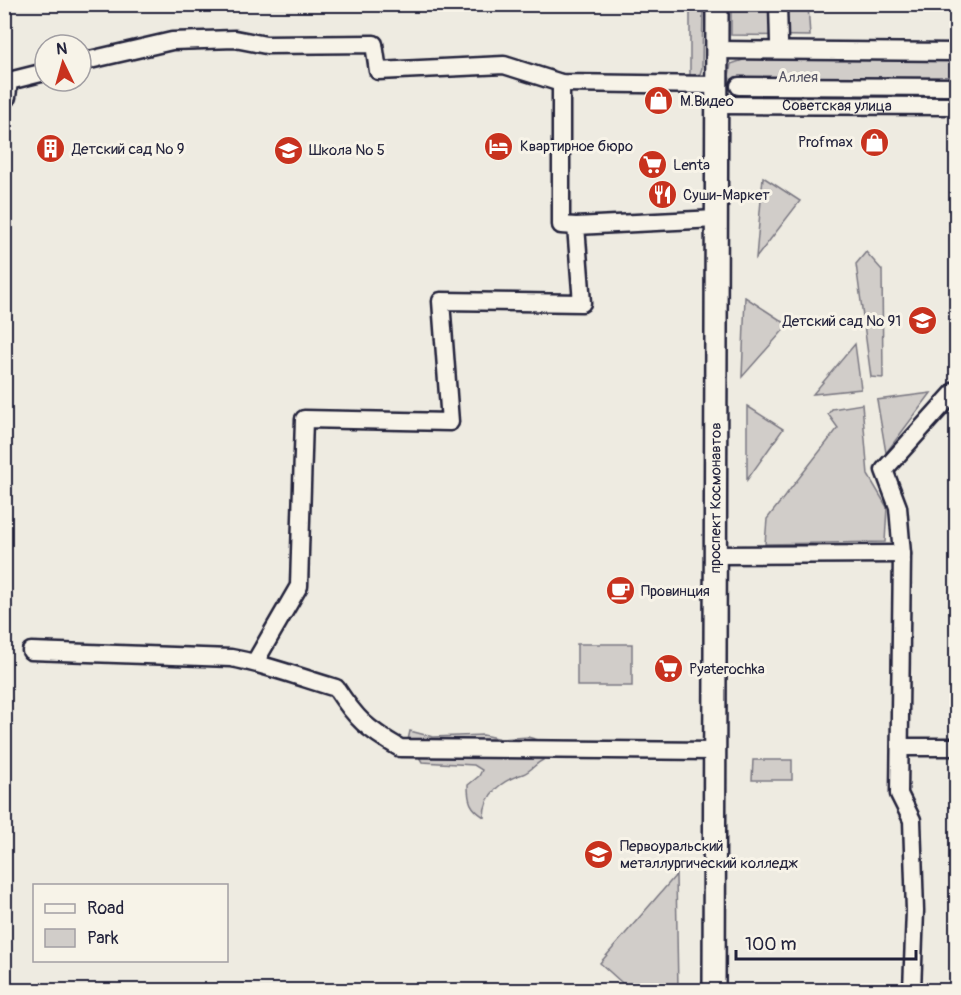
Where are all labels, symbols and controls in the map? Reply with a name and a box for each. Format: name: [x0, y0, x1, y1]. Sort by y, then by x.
north arrow: [33, 33, 93, 93]
text: N: [56, 39, 68, 59]
park label: Аллея: [778, 68, 818, 87]
shop icon: М.Видео: [643, 85, 675, 117]
place label: М.Видео: [680, 92, 734, 111]
street label: Советская улица: [782, 96, 892, 115]
shop icon: Profmax: [858, 126, 890, 158]
hotel icon: Квартирное бюро: [483, 130, 515, 162]
building icon: Детский сад № 9: [35, 133, 67, 165]
place label: Profmax: [798, 133, 853, 152]
school or university icon: Школа № 5: [272, 134, 304, 166]
place label: Квартирное бюро: [520, 137, 633, 156]
place label: Детский сад № 9: [71, 140, 184, 159]
place label: Школа № 5: [309, 141, 385, 160]
supermarket icon: Lenta: [636, 149, 668, 181]
place label: Lenta: [673, 156, 710, 175]
restaurant icon: Суши-Маркет: [646, 179, 678, 211]
place label: Суши-Маркет: [683, 186, 770, 205]
school or university icon: Детский сад № 91: [906, 305, 938, 337]
place label: Детский сад № 91: [782, 312, 901, 331]
street label: проспект Космонавтов: [706, 422, 725, 574]
cafe icon: Провинция: [604, 575, 636, 607]
place label: Провинция: [641, 582, 710, 601]
supermarket icon: Pyaterochka: [652, 653, 684, 685]
place label: Pyaterochka: [689, 660, 765, 679]
place label: Первоуральский металлургический колледж: [620, 837, 798, 873]
school or university icon: Первоуральский металлургический колледж: [583, 839, 615, 871]
legend: [33, 884, 228, 962]
text: Road: [87, 897, 124, 920]
scale bar: [736, 923, 916, 961]
text: Park: [87, 927, 119, 950]
text: 100 m: [745, 933, 797, 956]

